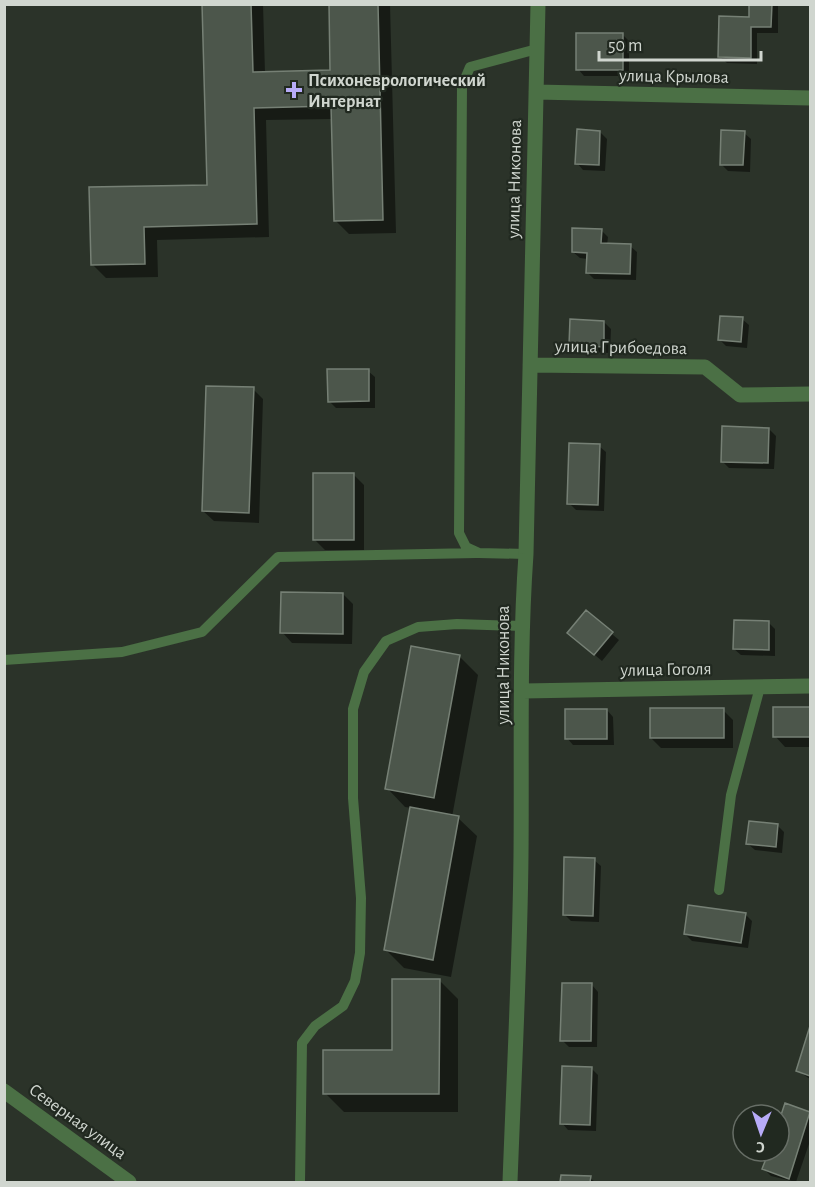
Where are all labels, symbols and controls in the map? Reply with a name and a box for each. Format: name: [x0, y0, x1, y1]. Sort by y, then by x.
scale bar: [599, 24, 761, 62]
text: 50 m: [608, 37, 642, 55]
street label: улица Крылова: [618, 67, 729, 87]
place label: Психоневрологический Интернат: [308, 72, 486, 111]
marker: Психоневрологический Интернат: [285, 81, 303, 99]
street label: улица Никонова: [505, 119, 525, 240]
street label: улица Грибоедова: [554, 337, 687, 358]
street label: улица Никонова: [495, 605, 513, 726]
street label: улица Гоголя: [619, 660, 712, 680]
street label: Северная улица: [25, 1081, 129, 1163]
north arrow: [731, 1103, 791, 1163]
text: С: [756, 1139, 765, 1155]

